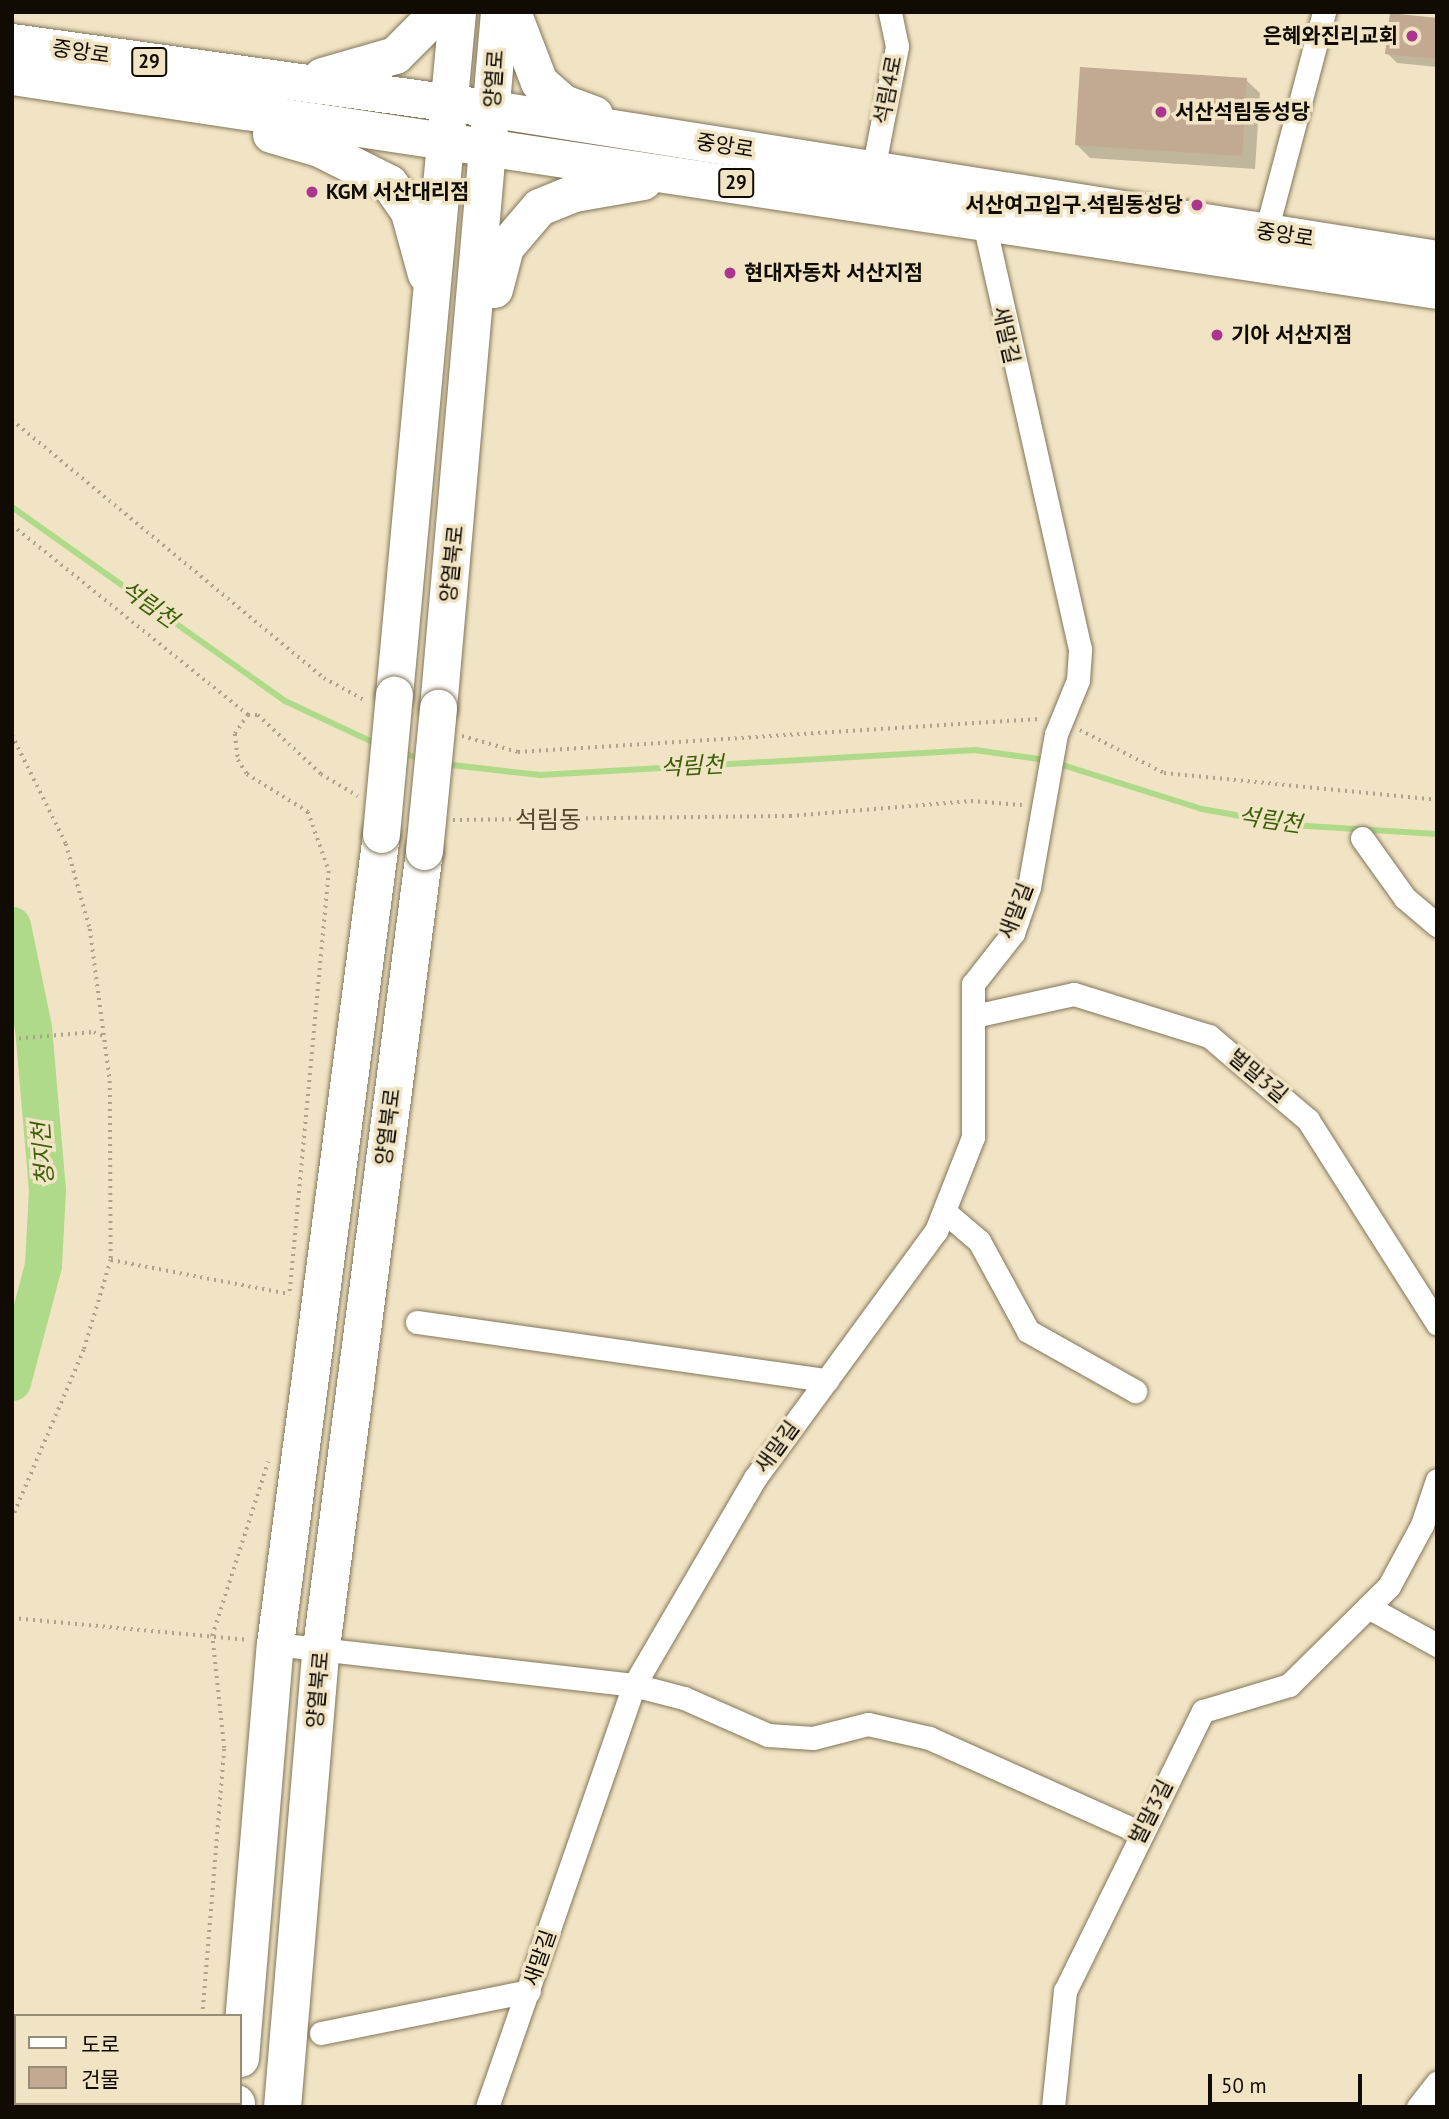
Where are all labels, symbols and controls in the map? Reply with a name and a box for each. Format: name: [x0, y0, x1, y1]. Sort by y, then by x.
place label: 은혜와진리교회: [1263, 23, 1398, 49]
marker: 은혜와진리교회: [1404, 28, 1420, 44]
street label: 중앙로: [51, 35, 111, 69]
road number: 29: [130, 46, 168, 78]
street label: 양열로: [479, 49, 509, 109]
street label: 석림4로: [869, 54, 907, 126]
place label: 서산석림동성당: [1175, 99, 1310, 125]
marker: 서산석림동성당: [1153, 104, 1169, 120]
street label: 중앙로: [694, 129, 756, 163]
road number: 29: [717, 168, 755, 198]
place label: KGM 서산대리점: [326, 179, 469, 205]
marker: KGM 서산대리점: [304, 184, 320, 200]
place label: 서산여고입구.석림동성당: [965, 192, 1183, 218]
marker: 서산여고입구.석림동성당: [1189, 197, 1205, 213]
street label: 중앙로: [1254, 218, 1316, 252]
place label: 현대자동차 서산지점: [744, 260, 923, 286]
marker: 현대자동차 서산지점: [722, 265, 738, 281]
street label: 새말길: [987, 304, 1025, 366]
place label: 기아 서산지점: [1231, 322, 1352, 348]
marker: 기아 서산지점: [1209, 327, 1225, 343]
street label: 양열북로: [435, 524, 469, 604]
water label: 석림천: [115, 574, 183, 634]
water label: 석림천: [660, 751, 724, 781]
water label: 석림천: [1237, 802, 1303, 838]
district label: 석림동: [515, 806, 581, 834]
street label: 새말길: [994, 879, 1038, 943]
street label: 벌말3길: [1223, 1044, 1293, 1108]
street label: 양열북로: [371, 1087, 405, 1167]
water label: 청지천: [27, 1121, 59, 1187]
street label: 새말길: [750, 1416, 804, 1478]
street label: 양열북로: [302, 1650, 334, 1730]
street label: 벌말3길: [1124, 1775, 1178, 1849]
street label: 새말길: [519, 1926, 561, 1990]
legend: [14, 2014, 242, 2105]
text: 도로: [81, 2031, 120, 2058]
scale bar: [1211, 2060, 1365, 2104]
text: 건물: [81, 2066, 120, 2093]
text: 50 m: [1221, 2072, 1267, 2099]

